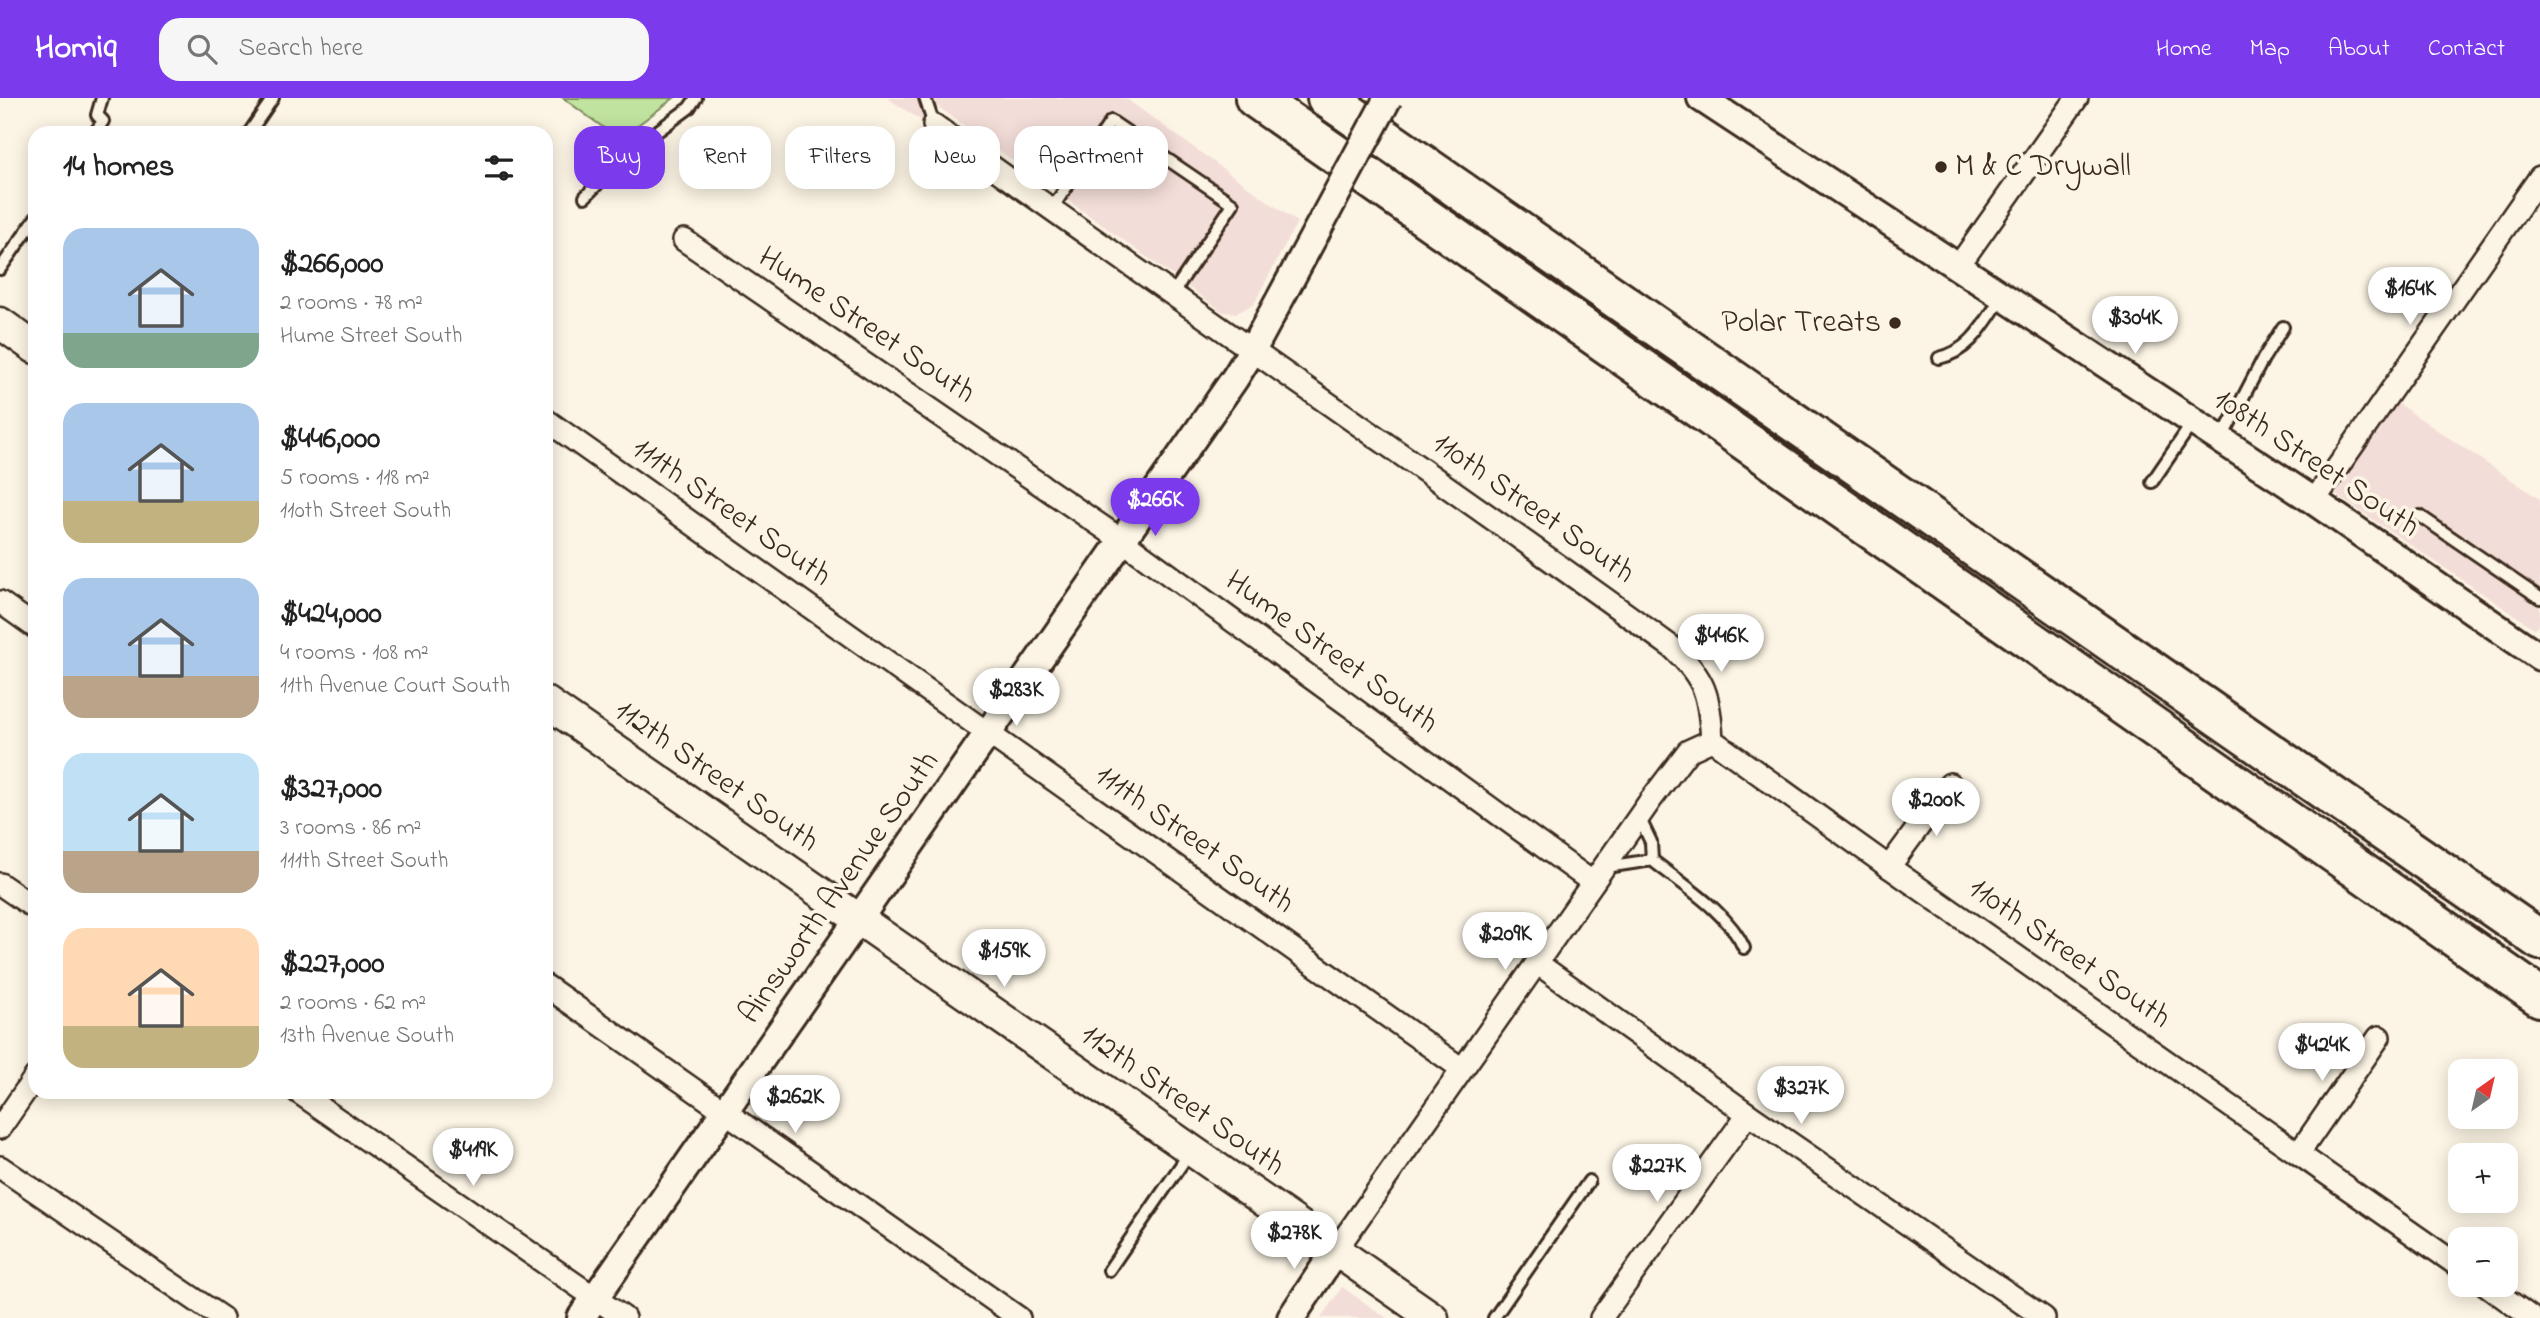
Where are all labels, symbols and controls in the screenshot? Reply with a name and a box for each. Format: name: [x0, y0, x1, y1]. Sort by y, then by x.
search box: [159, 18, 649, 81]
text: Homiq: [35, 25, 117, 73]
icon: search: [183, 30, 221, 68]
text: Search here: [239, 30, 363, 68]
text: Home: [2156, 32, 2212, 67]
text: Map: [2250, 32, 2290, 67]
text: About: [2328, 32, 2390, 67]
text: Contact: [2428, 32, 2505, 67]
chip: Buy: [574, 126, 665, 189]
chip: Rent: [679, 126, 771, 189]
chip: Filters: [785, 126, 895, 189]
chip: New: [909, 126, 1000, 189]
chip: Apartment: [1014, 126, 1168, 189]
place label: M & C Drywall: [1955, 144, 2131, 191]
text: 14 homes: [63, 146, 174, 190]
icon: filters: [480, 149, 518, 187]
marker: M & C Drywall: [1933, 159, 1949, 175]
street label: Hume Street South: [748, 236, 984, 416]
text: $266,000: [280, 243, 384, 287]
icon: home: [119, 256, 203, 340]
pin: $164K: [2361, 268, 2459, 327]
text: $164K: [2384, 273, 2436, 306]
text: 2 rooms · 78 m²: [280, 287, 423, 320]
pin: $304K: [2086, 296, 2184, 356]
place label: Polar Treats: [1721, 300, 1881, 347]
text: $304K: [2108, 302, 2162, 335]
marker: Polar Treats: [1887, 315, 1903, 331]
text: Hume Street South: [280, 320, 463, 353]
street label: 108th Street South: [2203, 377, 2429, 551]
text: $446,000: [280, 418, 380, 462]
street label: 110th Street South: [1422, 421, 1644, 597]
street label: 111th Street South: [621, 427, 841, 599]
icon: home: [119, 431, 203, 515]
text: 5 rooms · 118 m²: [280, 462, 430, 495]
pin: $266K: [1106, 478, 1204, 538]
text: $266K: [1127, 484, 1183, 517]
text: 110th Street South: [280, 495, 451, 528]
street label: Hume Street South: [1214, 559, 1448, 747]
text: $424,000: [280, 593, 382, 637]
icon: home: [119, 606, 203, 690]
pin: $446K: [1672, 614, 1770, 674]
text: $446K: [1694, 620, 1748, 653]
text: 4 rooms · 108 m²: [280, 637, 429, 670]
pin: $283K: [967, 668, 1065, 728]
text: 11th Avenue Court South: [280, 670, 510, 703]
text: $283K: [989, 674, 1043, 707]
street label: 112th Street South: [604, 689, 828, 865]
street label: Ainsworth Avenue South: [728, 742, 952, 1034]
street label: 111th Street South: [1084, 754, 1304, 926]
text: $327,000: [280, 768, 382, 812]
pin: $200K: [1887, 778, 1985, 838]
icon: home: [119, 781, 203, 865]
text: $200K: [1908, 784, 1964, 817]
text: 3 rooms · 86 m²: [280, 812, 421, 845]
text: 111th Street South: [280, 845, 449, 878]
street label: 110th Street South: [1958, 866, 2180, 1042]
pin: $209K: [1456, 912, 1554, 972]
text: $209K: [1478, 918, 1532, 951]
pin: $159K: [955, 930, 1053, 989]
text: $159K: [978, 935, 1030, 968]
text: $227,000: [280, 943, 384, 987]
icon: home: [119, 956, 203, 1040]
text: 2 rooms · 62 m²: [280, 987, 426, 1020]
street label: 112th Street South: [1070, 1013, 1294, 1189]
text: 13th Avenue South: [280, 1020, 454, 1053]
pin: $424K: [2273, 1024, 2371, 1083]
text: $424K: [2294, 1029, 2350, 1062]
north arrow: [2448, 1059, 2518, 1129]
map controls: [2448, 1059, 2518, 1297]
pin: $327K: [1752, 1066, 1850, 1126]
text: $327K: [1773, 1072, 1829, 1105]
pin: $262K: [746, 1076, 844, 1135]
text: $262K: [766, 1081, 824, 1114]
pin: $419K: [424, 1128, 522, 1188]
text: $419K: [449, 1134, 497, 1167]
button: +: [2448, 1143, 2518, 1213]
pin: $227K: [1608, 1144, 1706, 1204]
text: $227K: [1628, 1150, 1686, 1183]
pin: $278K: [1245, 1212, 1343, 1271]
text: $278K: [1267, 1217, 1321, 1250]
button: −: [2448, 1227, 2518, 1297]

